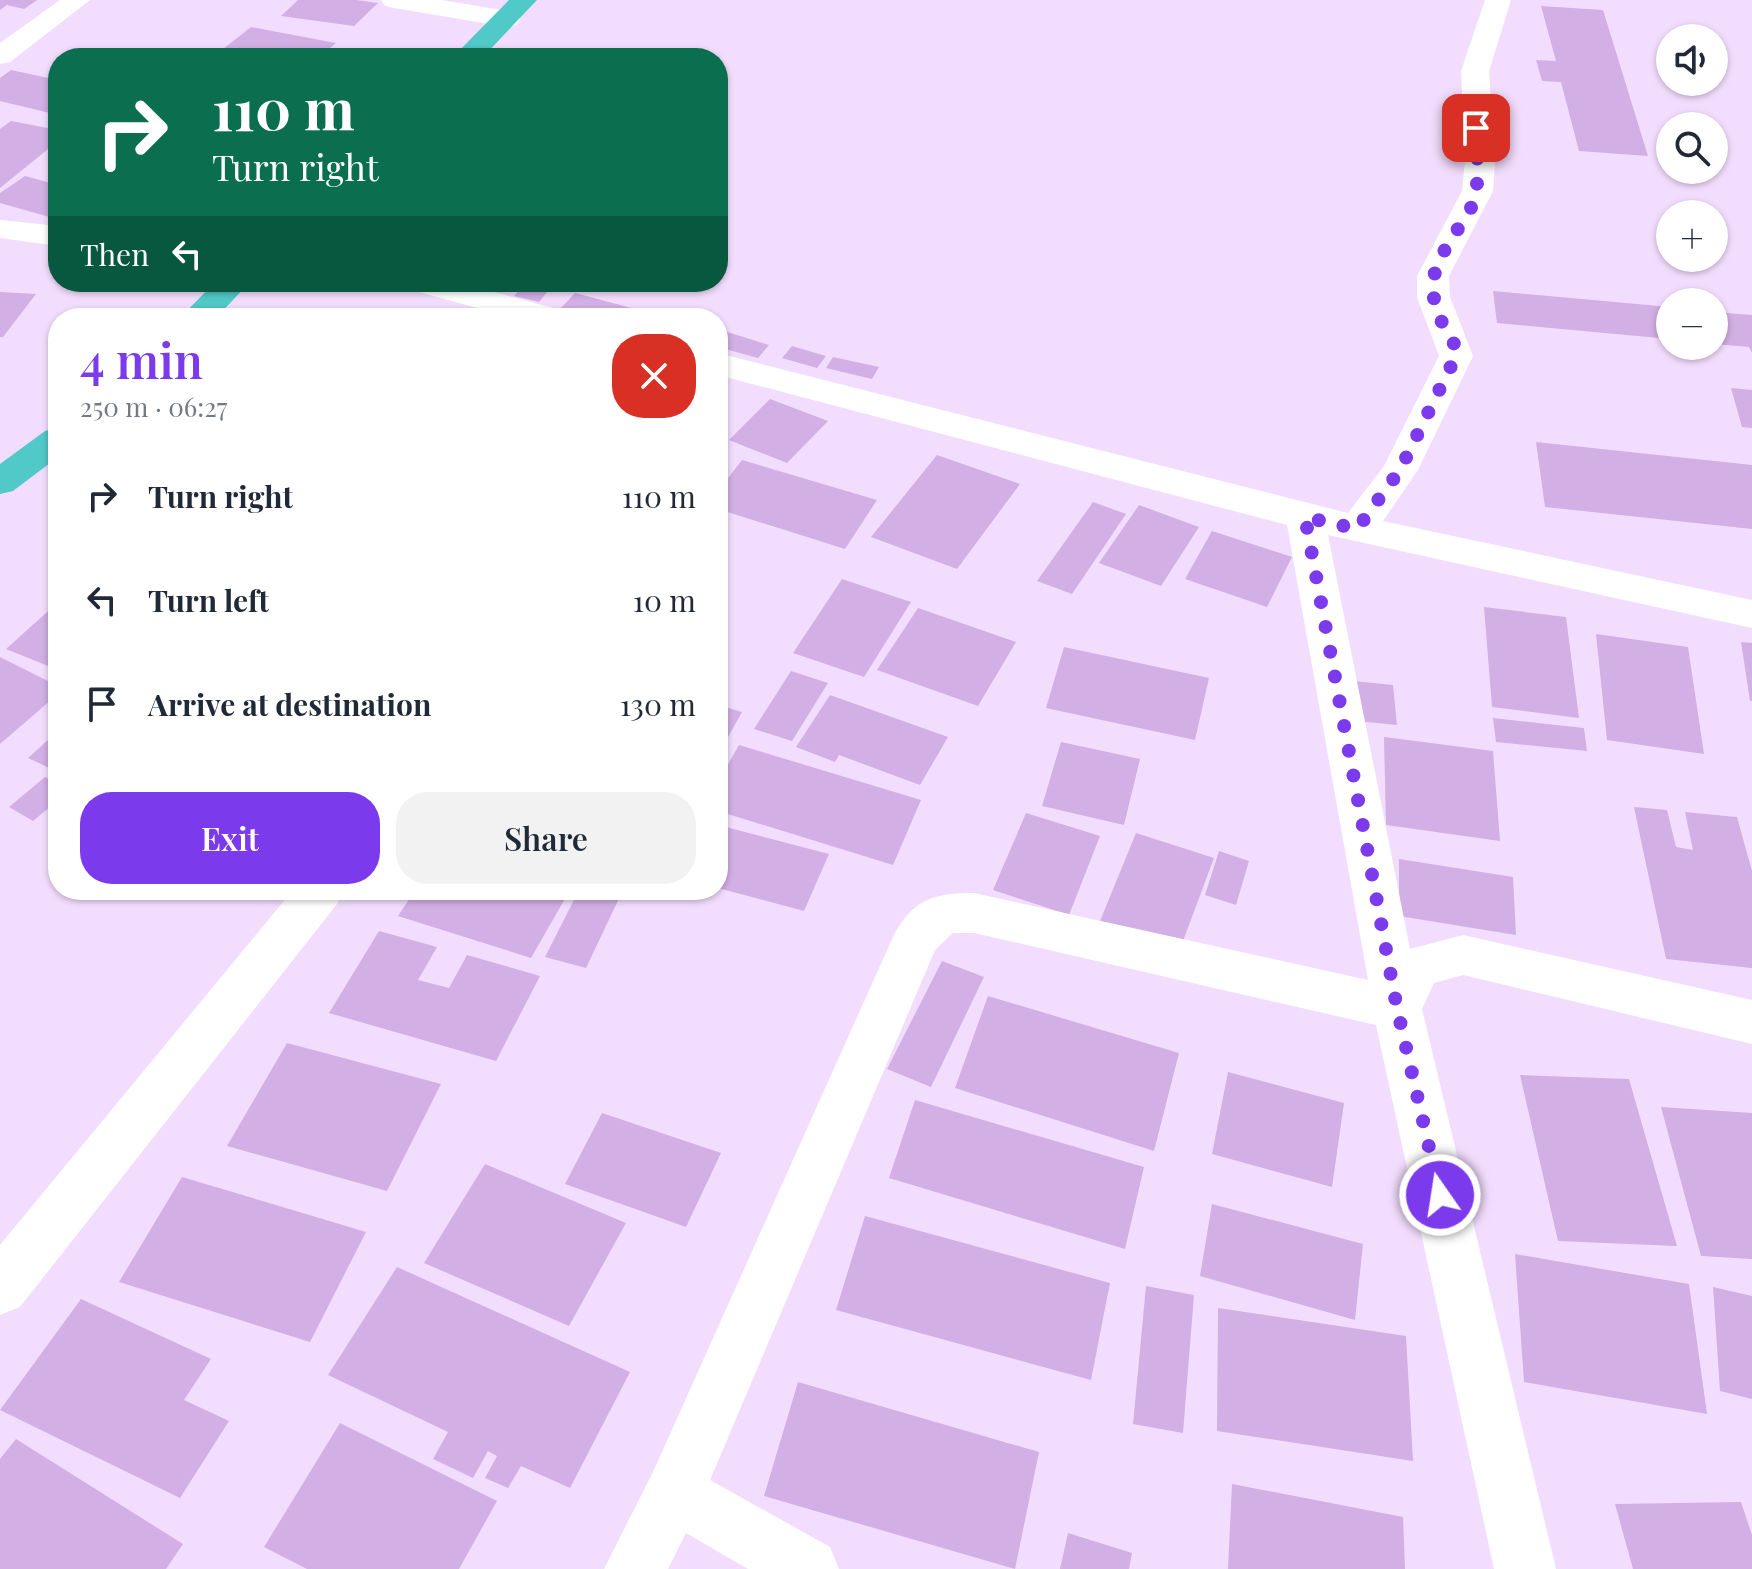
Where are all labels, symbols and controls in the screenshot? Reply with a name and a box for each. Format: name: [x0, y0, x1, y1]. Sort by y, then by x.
map controls: [1656, 24, 1728, 360]
button: sound: [1656, 24, 1728, 96]
text: 110 m: [212, 70, 355, 145]
icon: right: [80, 80, 184, 184]
pin: [1442, 94, 1510, 162]
icon: arrive: [1454, 106, 1498, 150]
button: search: [1656, 112, 1728, 184]
text: Turn right: [212, 142, 379, 190]
button: +: [1656, 200, 1728, 272]
icon: left: [165, 232, 209, 276]
text: Then: [80, 234, 149, 274]
button: −: [1656, 288, 1728, 360]
text: 4 min: [80, 327, 203, 391]
button: close: [612, 334, 696, 418]
text: 250 m · 06:27: [80, 389, 227, 424]
icon: right: [80, 474, 124, 518]
text: Turn right: [148, 476, 293, 516]
text: 110 m: [622, 476, 696, 516]
icon: left: [80, 578, 124, 622]
text: Turn left: [148, 580, 269, 620]
text: 10 m: [633, 580, 696, 620]
icon: arrive: [80, 682, 124, 726]
text: Arrive at destination: [148, 684, 431, 724]
text: 130 m: [620, 684, 696, 724]
button: Exit: [80, 792, 380, 884]
button: Share: [396, 792, 696, 884]
position arrow: [1398, 1153, 1482, 1237]

